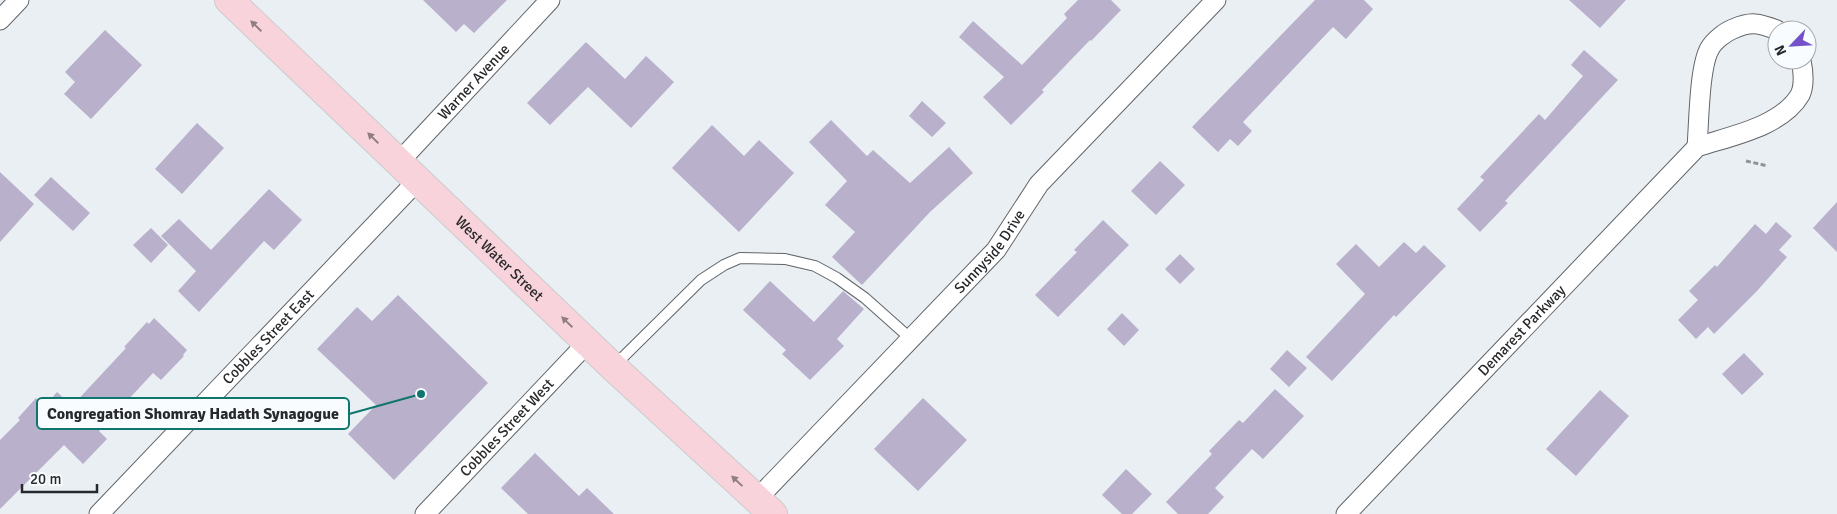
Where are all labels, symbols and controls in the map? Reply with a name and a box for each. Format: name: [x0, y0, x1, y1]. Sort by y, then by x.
one-way arrow: [250, 20, 262, 32]
north arrow: [1767, 20, 1817, 70]
street label: Warner Avenue: [434, 40, 513, 123]
text: N: [1771, 42, 1790, 58]
one-way arrow: [367, 132, 379, 144]
street label: Sunnyside Drive: [950, 206, 1029, 297]
street label: West Water Street: [452, 212, 547, 305]
street label: Demarest Parkway: [1474, 281, 1569, 380]
street label: Cobbles Street East: [219, 286, 318, 388]
one-way arrow: [562, 316, 574, 328]
street label: Cobbles Street West: [456, 375, 557, 480]
callout: Congregation Shomray Hadath Synagogue: [37, 398, 349, 429]
text: Congregation Shomray Hadath Synagogue: [47, 404, 339, 424]
scale bar: [22, 462, 98, 494]
text: 20 m: [30, 470, 61, 488]
one-way arrow: [731, 475, 743, 487]

